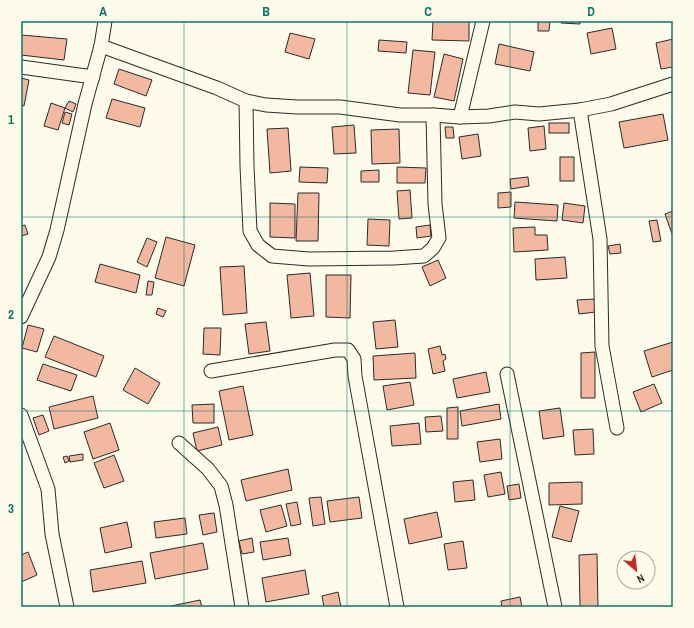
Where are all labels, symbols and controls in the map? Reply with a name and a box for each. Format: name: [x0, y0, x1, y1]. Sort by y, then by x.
text: A: [99, 3, 107, 20]
text: B: [262, 3, 270, 20]
text: C: [424, 3, 432, 20]
text: D: [587, 3, 595, 20]
text: 1: [8, 111, 14, 128]
text: 2: [8, 306, 14, 323]
text: 3: [8, 500, 14, 517]
north arrow: [616, 550, 656, 590]
text: N: [635, 571, 647, 587]

